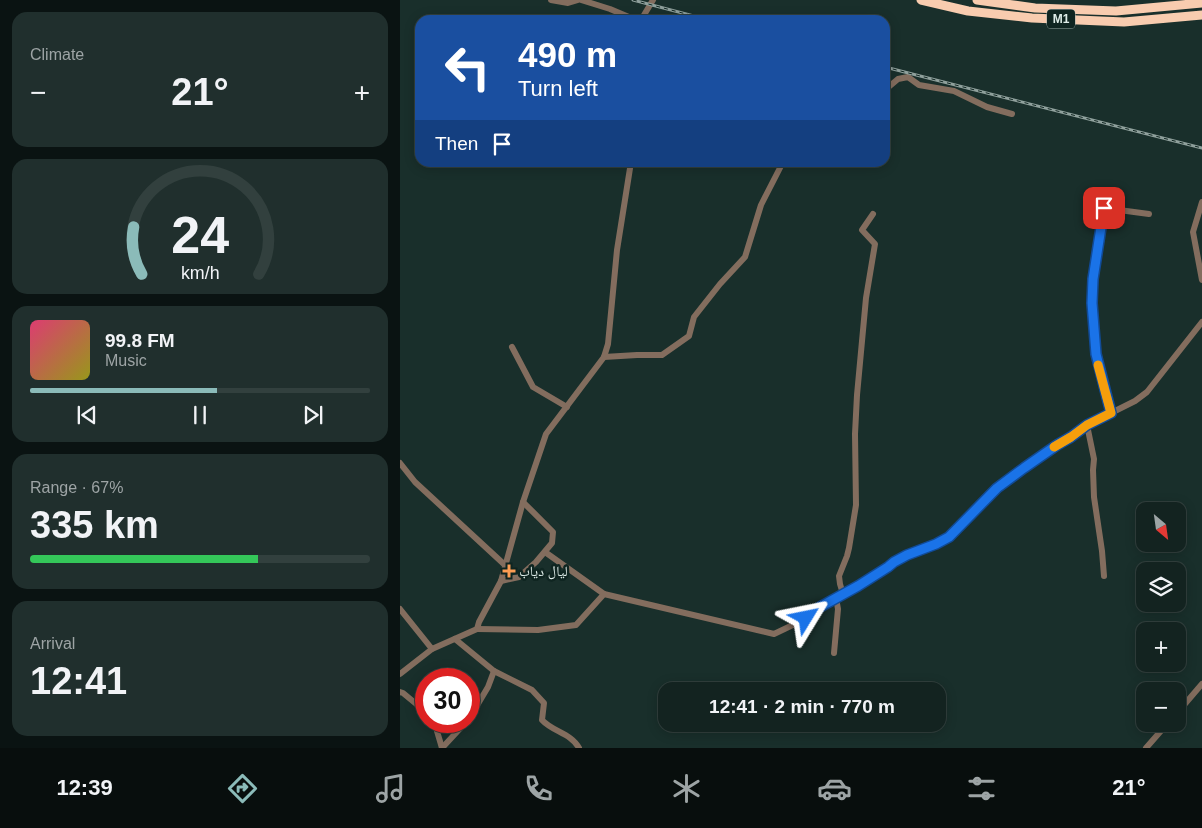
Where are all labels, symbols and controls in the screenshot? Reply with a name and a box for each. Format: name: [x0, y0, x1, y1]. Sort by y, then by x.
road number: M1: [1047, 10, 1075, 28]
icon: left: [435, 35, 500, 100]
text: 490 m: [518, 35, 617, 74]
text: Climate: [30, 46, 84, 63]
text: 21°: [171, 71, 229, 113]
text: Turn left: [518, 76, 598, 101]
text: −: [30, 77, 46, 108]
text: +: [354, 77, 370, 108]
icon: arrive: [488, 130, 516, 158]
text: Then: [435, 133, 478, 154]
pin: [1083, 187, 1125, 229]
icon: arrive: [1090, 194, 1118, 222]
text: 24: [171, 206, 229, 264]
text: km/h: [181, 263, 219, 283]
text: 99.8 FM: [105, 330, 175, 351]
text: Music: [105, 352, 147, 369]
icon: previous: [73, 401, 101, 429]
icon: pause: [186, 401, 214, 429]
icon: next: [299, 401, 327, 429]
text: Range · 67%: [30, 479, 123, 496]
north arrow: [1136, 502, 1186, 552]
map controls: [1136, 502, 1186, 732]
text: 335 km: [30, 504, 159, 546]
button: layers: [1136, 562, 1186, 612]
place label: ليال دياب: [519, 563, 568, 580]
marker: ليال دياب: [503, 565, 515, 577]
position arrow: [779, 591, 831, 643]
button: +: [1136, 622, 1186, 672]
text: Arrival: [30, 635, 75, 652]
text: 12:41: [30, 660, 127, 702]
speed limit sign: 30: [415, 668, 480, 733]
button: −: [1136, 682, 1186, 732]
text: 12:41 · 2 min · 770 m: [709, 696, 895, 717]
icon: directions: [225, 771, 260, 806]
icon: music: [373, 771, 408, 806]
icon: phone: [521, 771, 556, 806]
icon: climate: [669, 771, 704, 806]
icon: car: [817, 771, 852, 806]
icon: filters: [964, 771, 999, 806]
text: 12:39: [56, 775, 113, 800]
text: 21°: [1112, 775, 1146, 800]

